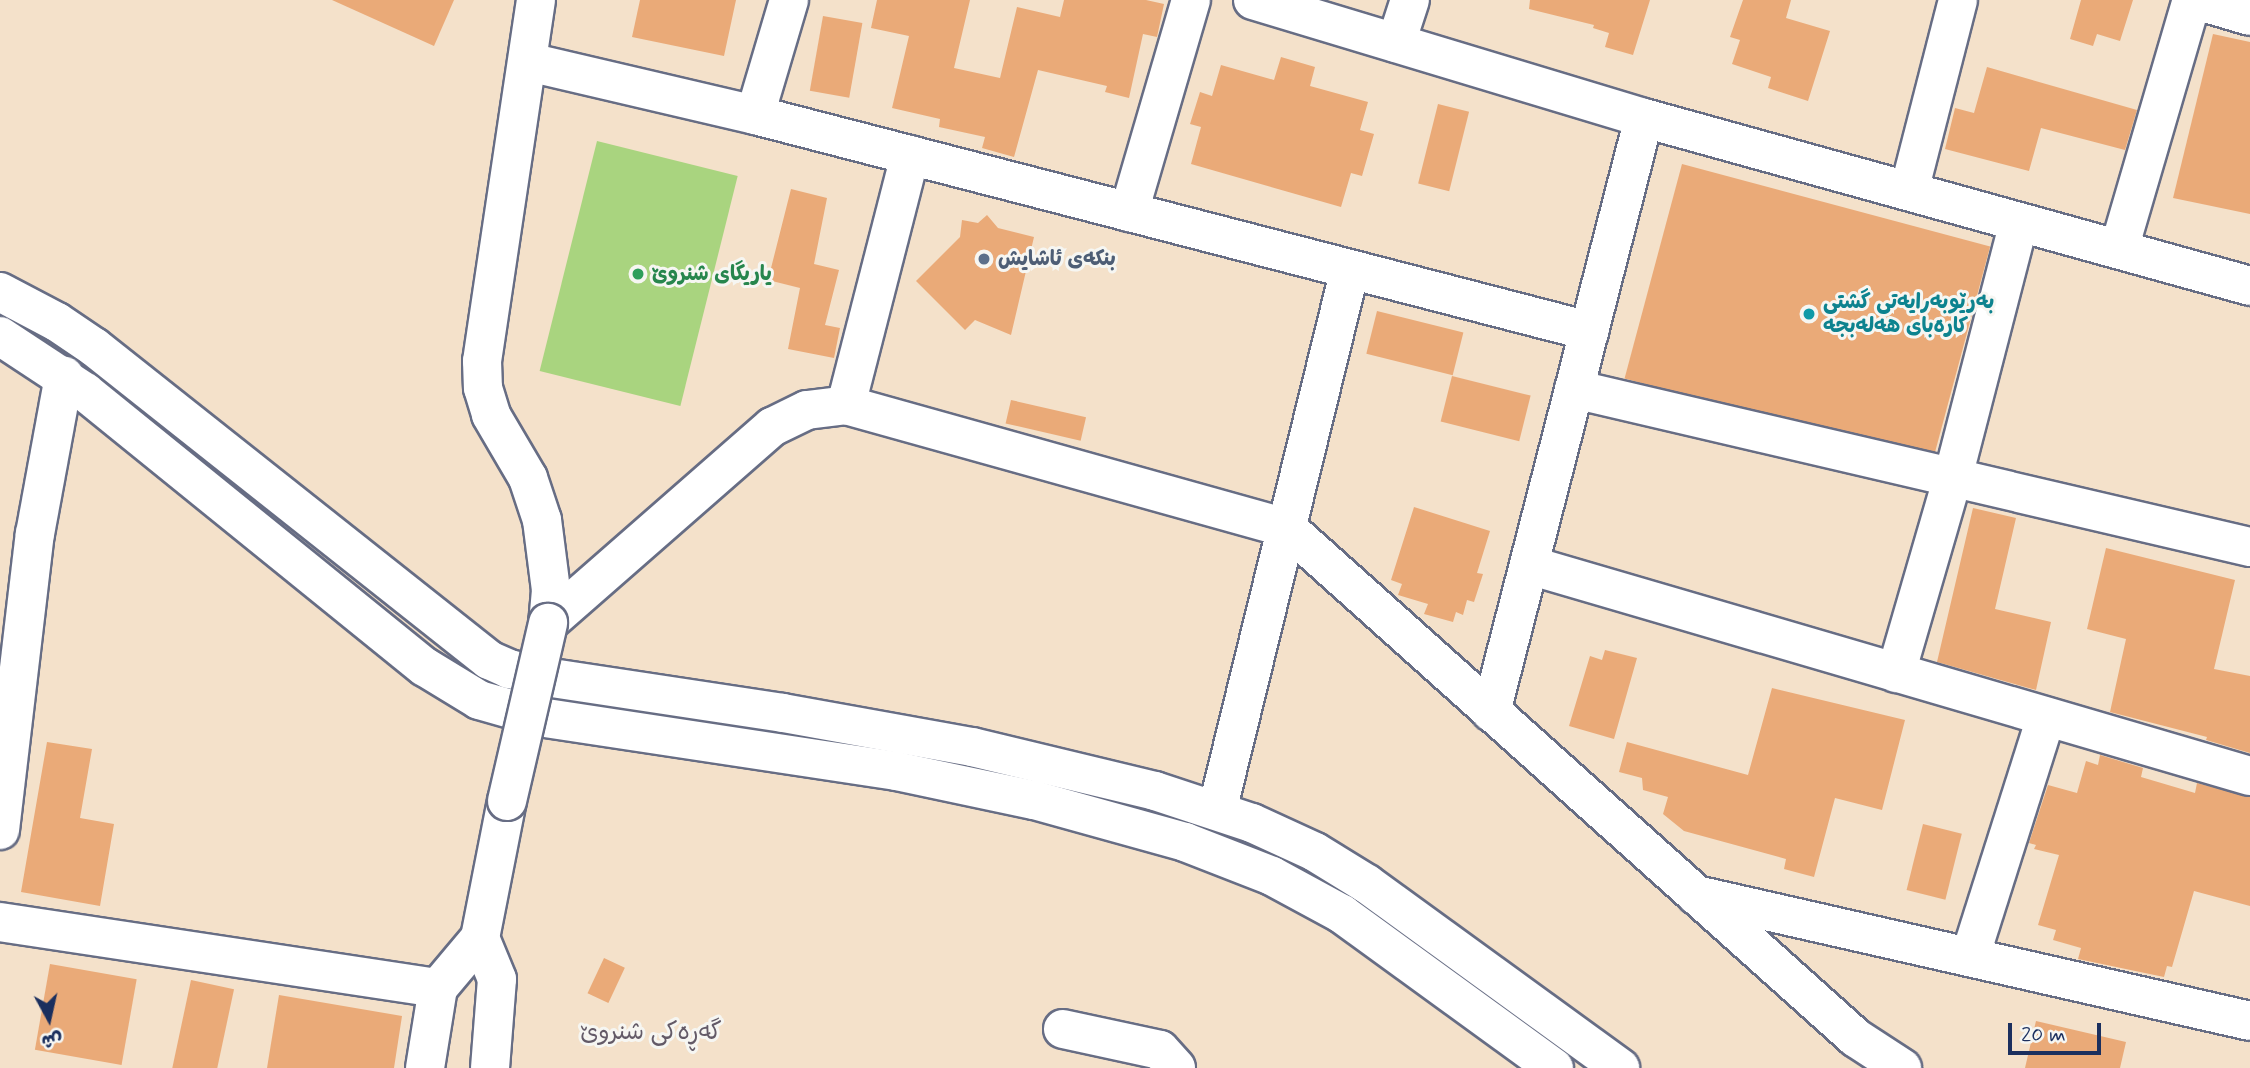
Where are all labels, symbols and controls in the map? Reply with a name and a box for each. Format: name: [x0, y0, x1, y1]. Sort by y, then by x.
place label: بنکەی ئاشایش: [998, 246, 1116, 272]
marker: بنکەی ئاشایش: [976, 251, 992, 267]
place label: یاریگای شنروێ: [652, 261, 772, 287]
marker: یاریگای شنروێ: [630, 266, 646, 282]
place label: بەرێوبەرایەتی گشتی کارەبای هەلەبجە: [1823, 289, 1994, 339]
marker: بەرێوبەرایەتی گشتی کارەبای هەلەبجە: [1801, 306, 1817, 322]
north arrow: [14, 984, 84, 1054]
scale bar: [2012, 1009, 2105, 1052]
district label: گەڕەکی شنروێ: [580, 1019, 722, 1047]
text: 20 m: [2021, 1021, 2066, 1049]
text: ش: [40, 1026, 64, 1054]

